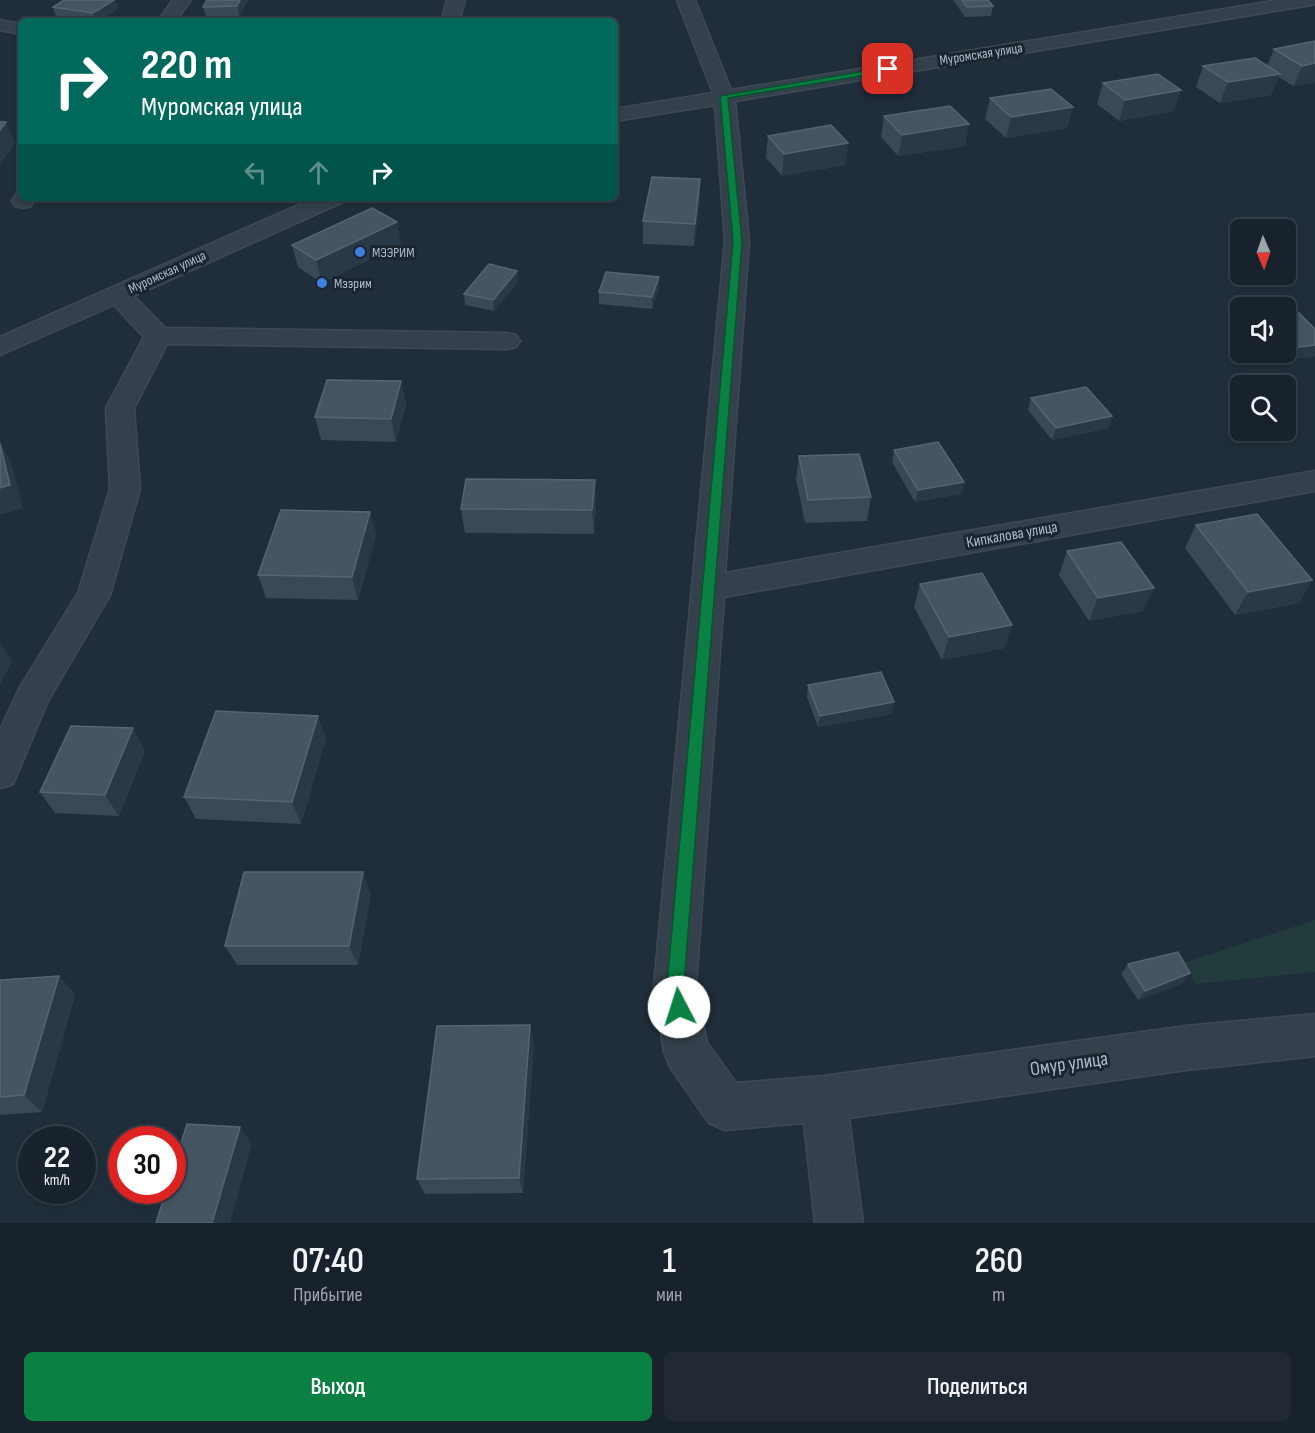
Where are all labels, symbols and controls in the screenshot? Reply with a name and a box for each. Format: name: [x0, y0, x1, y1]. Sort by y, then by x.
street label: Муромская улица: [938, 39, 1024, 69]
text: 220 m: [141, 40, 232, 91]
icon: right: [42, 42, 120, 120]
pin: [862, 43, 913, 94]
icon: arrive: [871, 52, 904, 85]
text: Муромская улица: [141, 91, 303, 123]
icon: left: [239, 156, 272, 189]
icon: ahead: [302, 156, 335, 189]
icon: right: [365, 156, 398, 189]
north arrow: [1230, 219, 1296, 285]
map controls: [1230, 219, 1296, 441]
place label: МЭЭРИМ: [372, 244, 415, 261]
marker: МЭЭРИМ: [353, 245, 367, 259]
street label: Муромская улица: [125, 247, 209, 297]
place label: Мээрим: [334, 275, 372, 292]
marker: Мээрим: [315, 276, 329, 290]
button: sound: [1230, 297, 1296, 363]
button: search: [1230, 375, 1296, 441]
street label: Кипкалова улица: [965, 518, 1059, 552]
position arrow: [647, 975, 711, 1039]
street label: Омур улица: [1028, 1047, 1110, 1081]
speed limit sign: 30: [108, 1126, 186, 1204]
text: 22: [44, 1140, 70, 1176]
text: km/h: [44, 1171, 70, 1190]
text: 07:40: [292, 1240, 364, 1283]
text: 1: [662, 1240, 676, 1283]
text: 260: [974, 1240, 1023, 1283]
text: Прибытие: [293, 1283, 363, 1307]
text: мин: [656, 1283, 682, 1307]
text: m: [992, 1283, 1005, 1307]
button: Выход: [24, 1352, 652, 1421]
button: Поделиться: [664, 1352, 1291, 1421]

